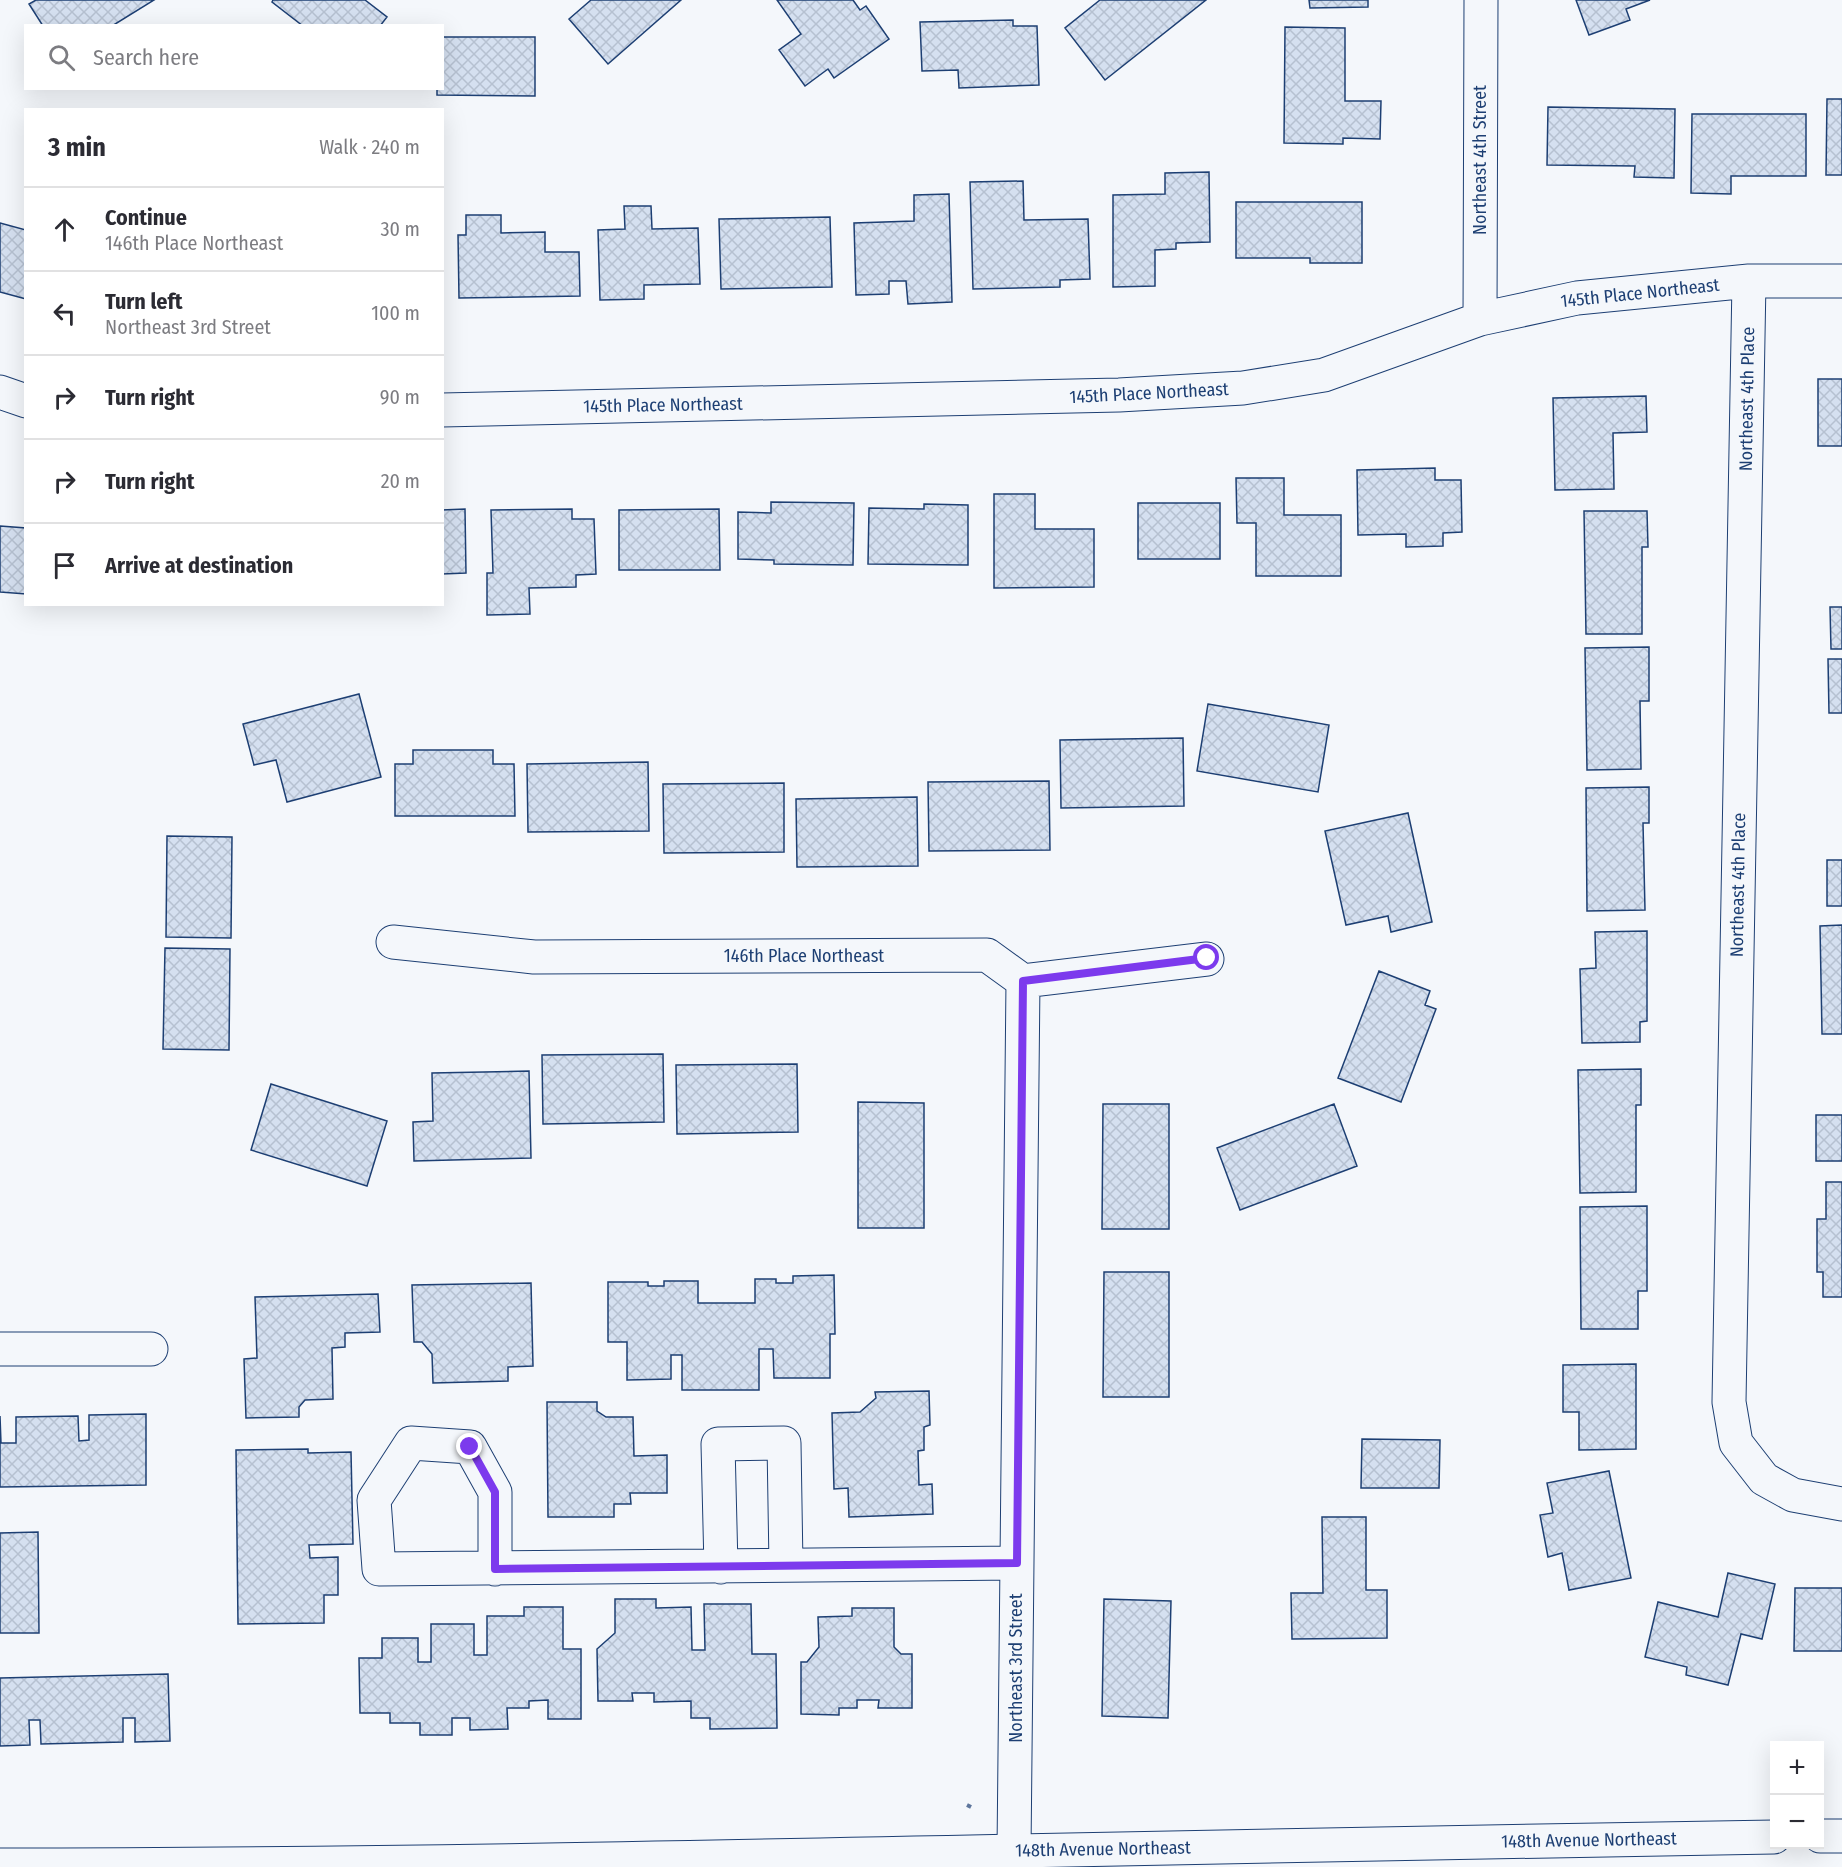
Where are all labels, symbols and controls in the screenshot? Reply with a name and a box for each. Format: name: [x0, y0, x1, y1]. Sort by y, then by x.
search box: [24, 24, 444, 90]
icon: search: [45, 41, 78, 74]
text: Search here: [93, 44, 199, 71]
street label: Northeast 4th Street: [1469, 85, 1491, 235]
text: 3 min: [48, 132, 106, 163]
text: Walk · 240 m: [319, 135, 420, 159]
text: Continue: [105, 204, 187, 231]
icon: ahead: [48, 213, 81, 246]
text: 30 m: [380, 217, 420, 241]
text: 146th Place Northeast: [105, 231, 283, 255]
street label: 145th Place Northeast: [1560, 274, 1721, 312]
text: Turn left: [105, 288, 183, 315]
icon: left: [48, 297, 81, 330]
text: 100 m: [371, 301, 420, 325]
text: Northeast 3rd Street: [105, 315, 271, 339]
street label: Northeast 4th Place: [1735, 326, 1759, 471]
street label: 145th Place Northeast: [1069, 378, 1229, 408]
icon: right: [48, 381, 81, 414]
text: Turn right: [105, 384, 194, 411]
text: 90 m: [380, 385, 420, 409]
street label: 145th Place Northeast: [583, 393, 743, 417]
icon: right: [48, 465, 81, 498]
text: Turn right: [105, 468, 194, 495]
text: 20 m: [381, 469, 420, 493]
icon: arrive: [48, 549, 81, 582]
text: Arrive at destination: [105, 552, 293, 579]
street label: Northeast 4th Place: [1726, 812, 1750, 957]
route start: [1193, 944, 1219, 970]
street label: 146th Place Northeast: [724, 945, 884, 967]
route end: [456, 1433, 482, 1459]
street label: Northeast 3rd Street: [1005, 1593, 1027, 1743]
map controls: [1770, 1741, 1824, 1849]
button: +: [1770, 1741, 1824, 1795]
button: −: [1770, 1795, 1824, 1849]
street label: 148th Avenue Northeast: [1501, 1827, 1677, 1853]
street label: 148th Avenue Northeast: [1015, 1836, 1191, 1862]

